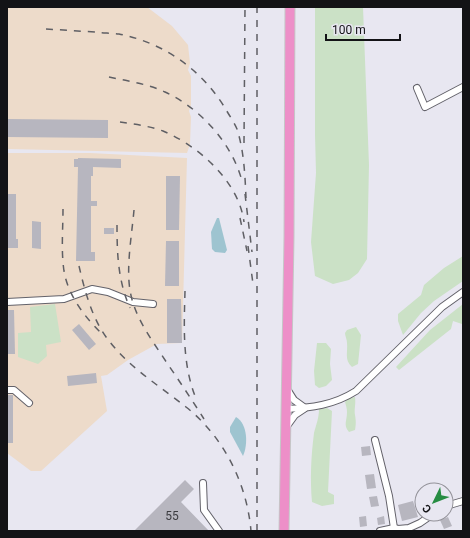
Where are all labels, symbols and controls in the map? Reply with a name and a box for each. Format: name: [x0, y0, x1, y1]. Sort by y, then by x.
scale bar: [326, 16, 400, 42]
text: 100 m: [332, 23, 366, 37]
north arrow: [414, 482, 454, 522]
text: С: [420, 501, 434, 516]
house number: 55: [165, 509, 179, 523]

